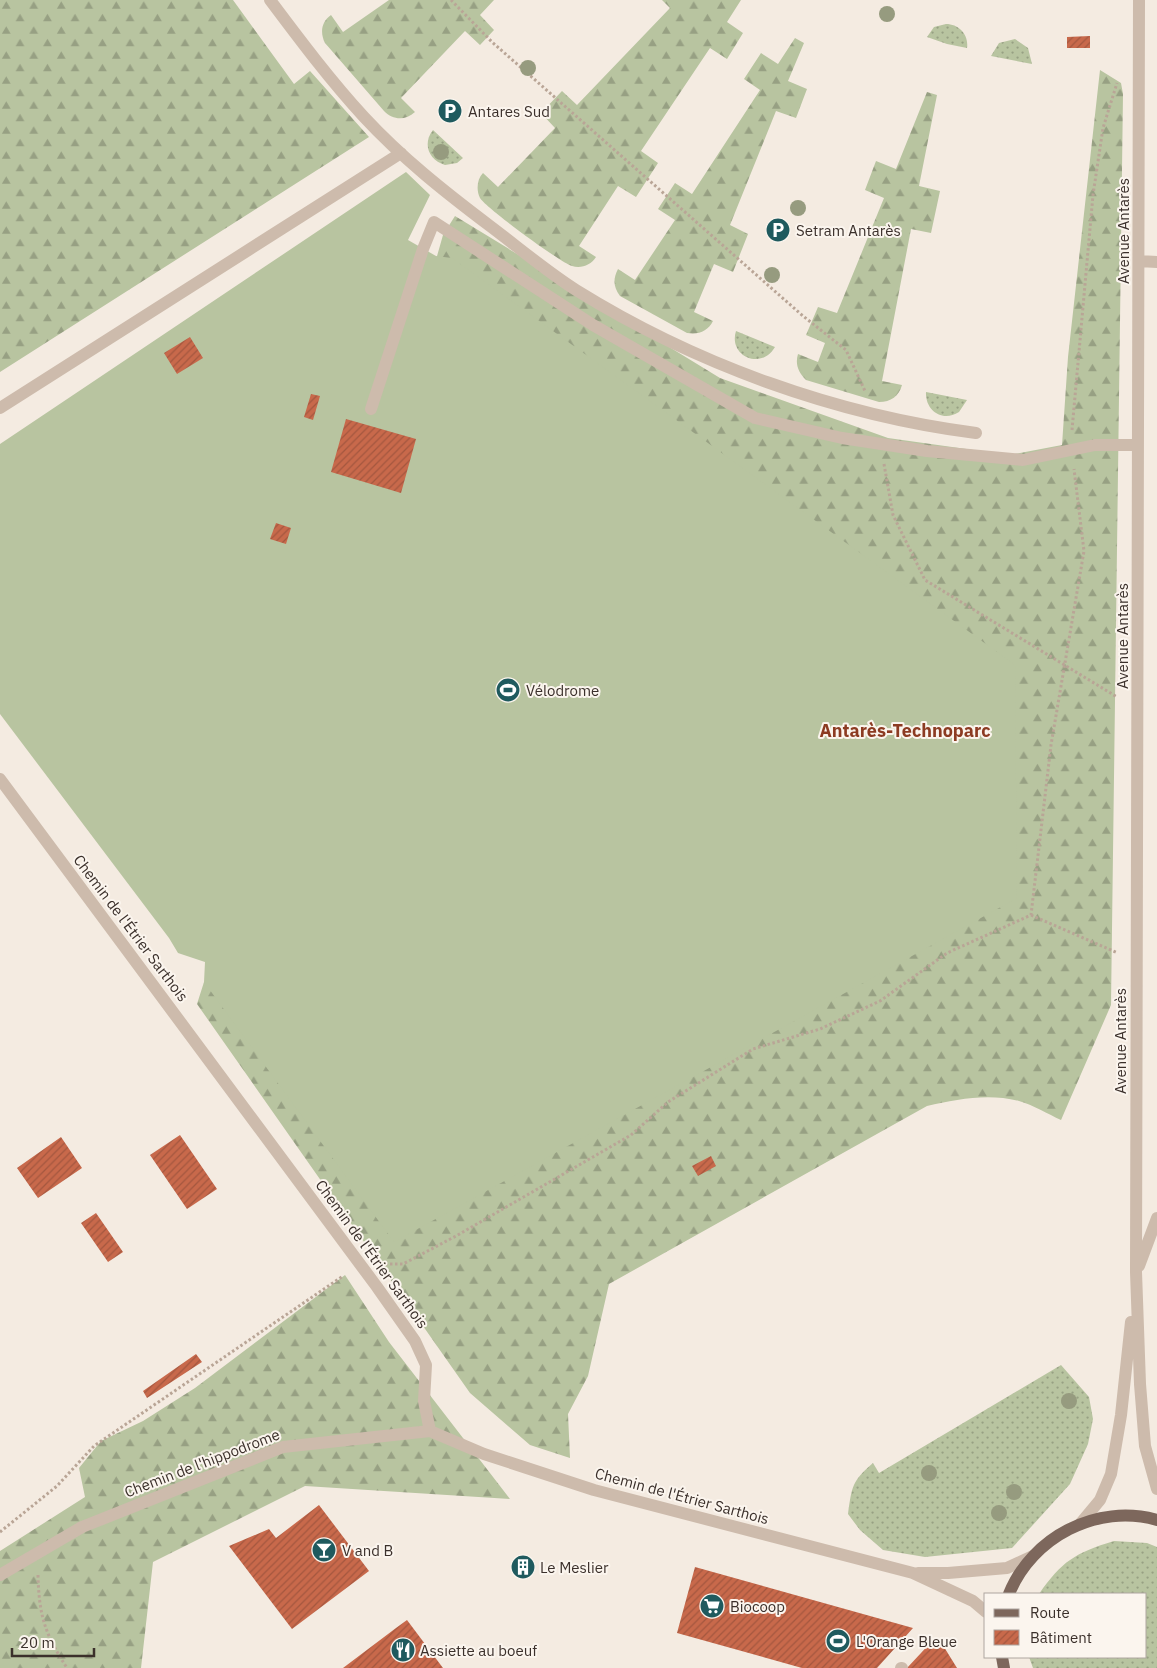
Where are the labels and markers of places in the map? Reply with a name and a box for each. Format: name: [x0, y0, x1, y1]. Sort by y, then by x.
parking icon: Antares Sud: [437, 98, 463, 124]
place label: Antares Sud: [468, 102, 550, 121]
parking icon: Setram Antarès: [765, 217, 791, 243]
place label: Setram Antarès: [796, 221, 901, 240]
sports icon: Vélodrome: [495, 677, 521, 703]
place label: Vélodrome: [526, 681, 599, 700]
bar icon: V and B: [311, 1537, 337, 1563]
place label: V and B: [342, 1541, 393, 1560]
building icon: Le Meslier: [510, 1554, 536, 1580]
place label: Le Meslier: [540, 1558, 609, 1577]
supermarket icon: Biocoop: [699, 1593, 725, 1619]
place label: Biocoop: [730, 1597, 785, 1616]
sports icon: L'Orange Bleue: [825, 1628, 851, 1654]
place label: L'Orange Bleue: [856, 1632, 957, 1651]
restaurant icon: Assiette au boeuf: [390, 1637, 416, 1663]
place label: Assiette au boeuf: [420, 1641, 537, 1660]

